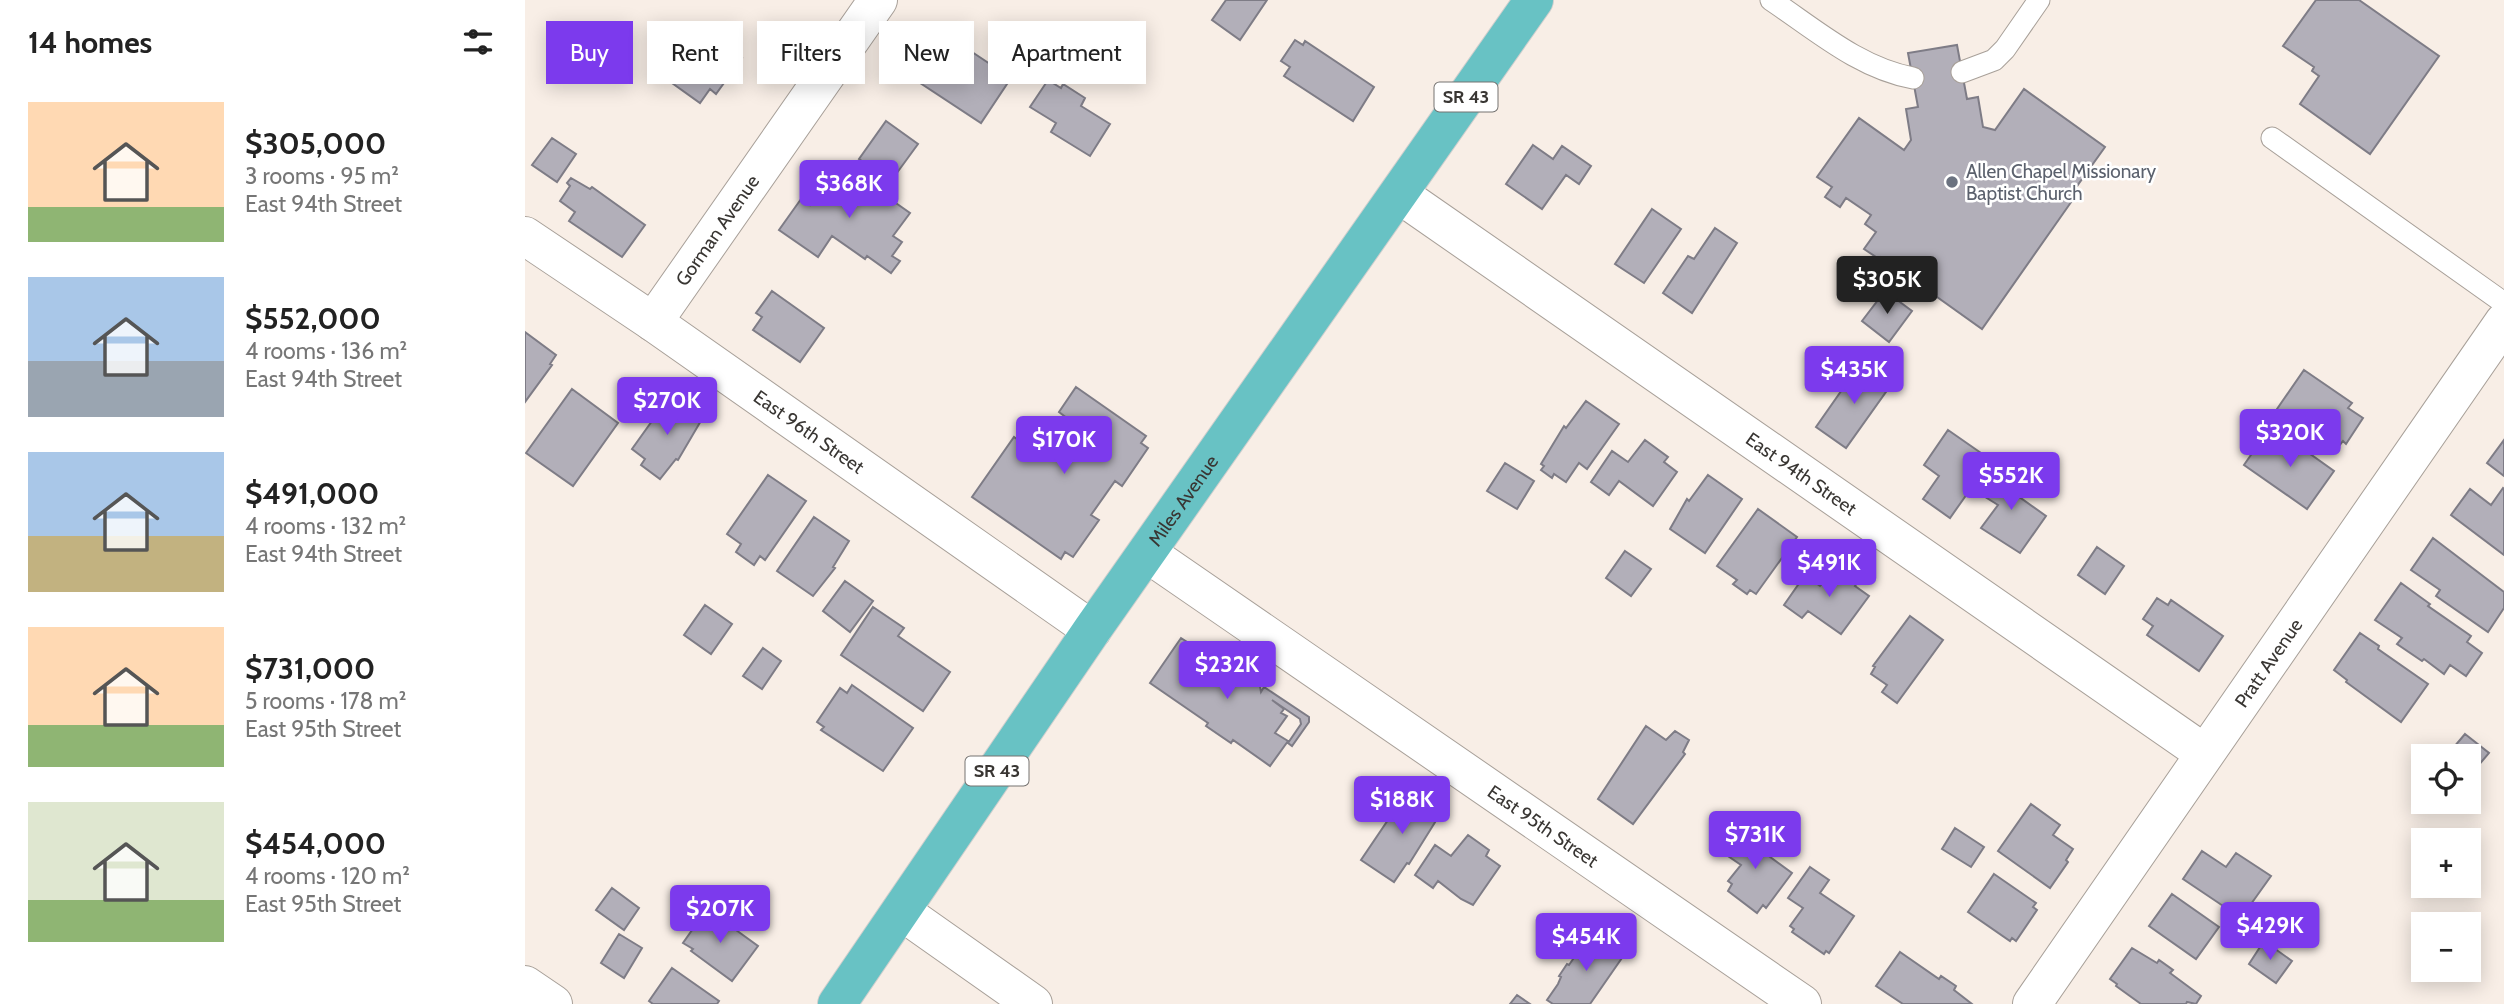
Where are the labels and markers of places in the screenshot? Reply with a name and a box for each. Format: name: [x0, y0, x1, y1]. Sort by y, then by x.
pin: $368K: [800, 160, 898, 220]
place label: Allen Chapel Missionary Baptist Church: [1966, 160, 2156, 205]
marker: Allen Chapel Missionary Baptist Church: [1944, 174, 1960, 190]
pin: $305K: [1838, 256, 1936, 316]
pin: $435K: [1805, 346, 1903, 406]
pin: $270K: [618, 378, 716, 437]
pin: $320K: [2241, 410, 2339, 469]
pin: $170K: [1015, 416, 1113, 476]
pin: $552K: [1962, 452, 2060, 512]
pin: $491K: [1780, 540, 1878, 599]
pin: $232K: [1178, 642, 1276, 701]
pin: $188K: [1353, 776, 1451, 836]
pin: $731K: [1706, 812, 1804, 871]
pin: $207K: [671, 886, 769, 945]
pin: $429K: [2221, 902, 2319, 962]
pin: $454K: [1537, 914, 1635, 973]

